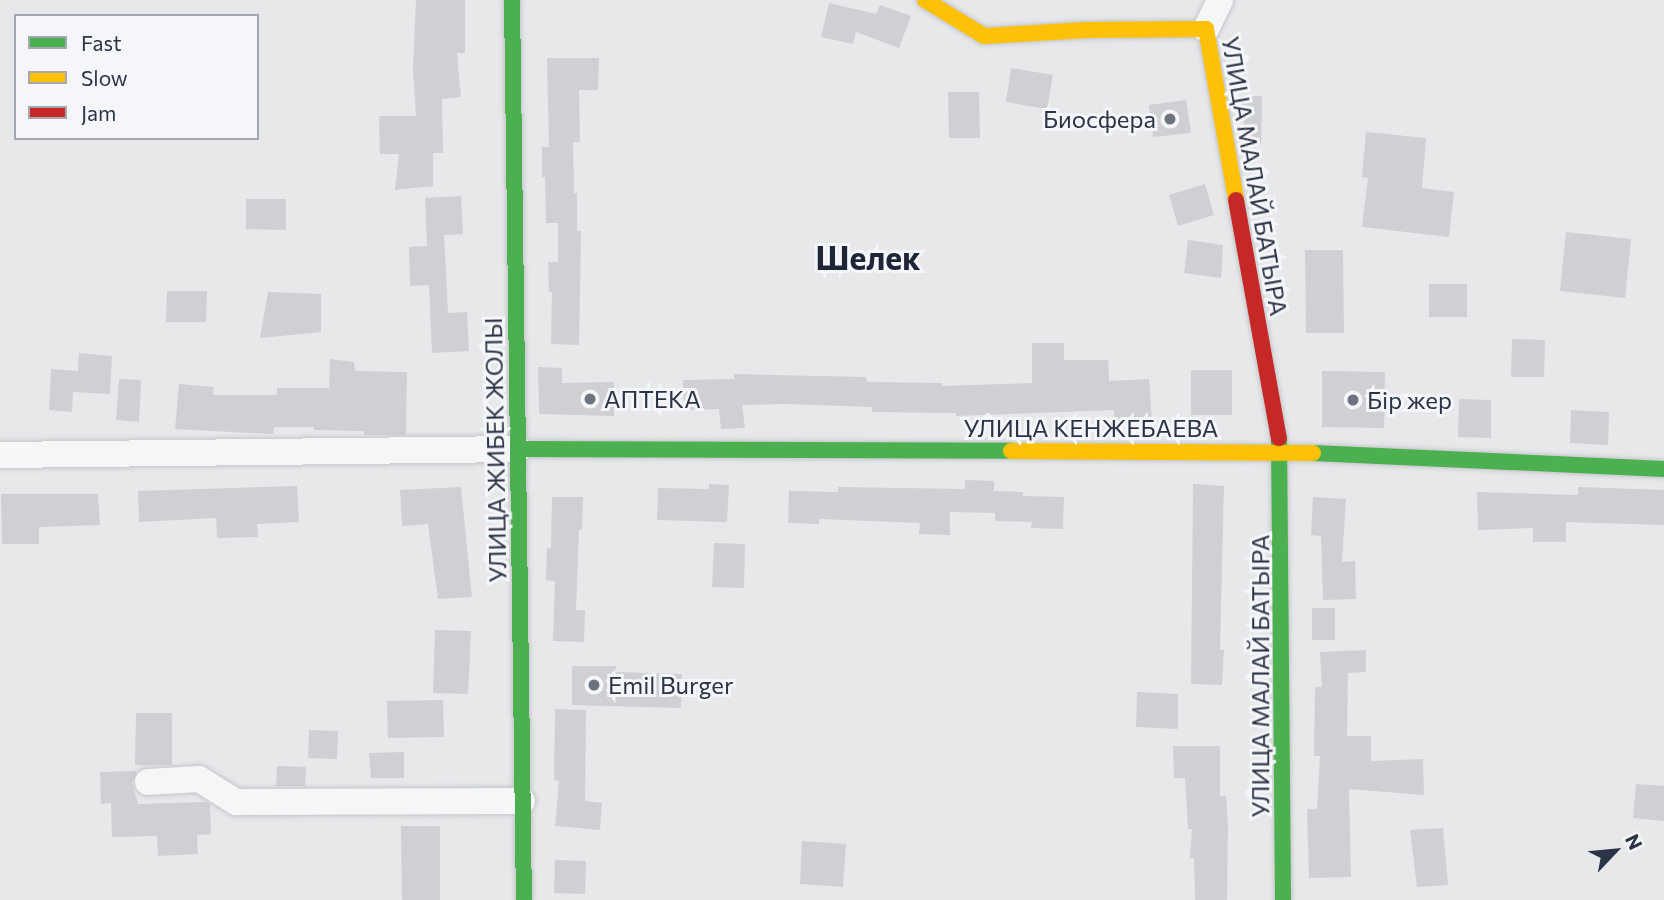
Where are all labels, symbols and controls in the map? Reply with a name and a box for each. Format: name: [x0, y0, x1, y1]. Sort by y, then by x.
legend: [14, 14, 259, 140]
text: Fast: [81, 30, 122, 55]
street label: УЛИЦА МАЛАЙ БАТЫРА: [1216, 34, 1294, 318]
text: Slow: [81, 65, 128, 90]
text: Jam: [81, 100, 116, 125]
place label: Биосфера: [1043, 105, 1156, 133]
marker: Биосфера: [1162, 111, 1178, 127]
district label: Шелек: [816, 238, 920, 276]
street label: УЛИЦА ЖИБЕК ЖОЛЫ: [478, 317, 512, 583]
place label: АПТЕКА: [604, 385, 701, 413]
place label: Бір жер: [1367, 386, 1452, 414]
marker: АПТЕКА: [582, 391, 598, 407]
marker: Бір жер: [1345, 392, 1361, 408]
street label: УЛИЦА КЕНЖЕБАЕВА: [964, 414, 1218, 442]
street label: УЛИЦА МАЛАЙ БАТЫРА: [1246, 534, 1274, 818]
place label: Emil Burger: [608, 671, 734, 699]
marker: Emil Burger: [586, 677, 602, 693]
north arrow: [1580, 816, 1650, 886]
text: N: [1621, 830, 1648, 853]

